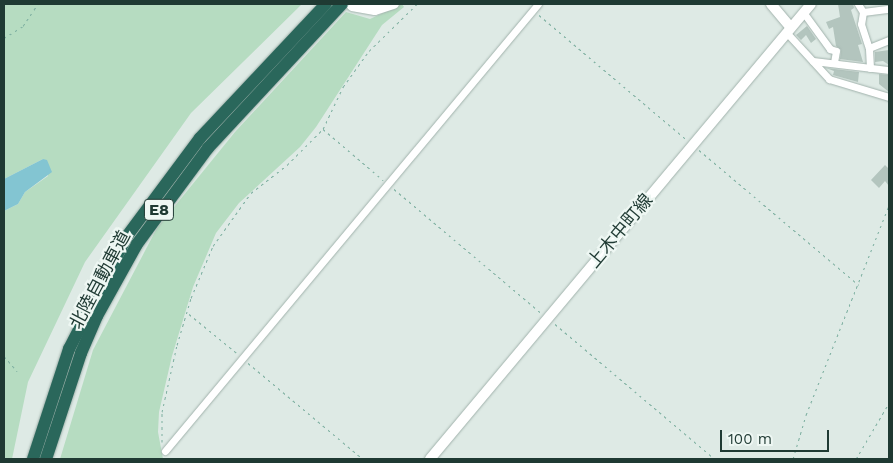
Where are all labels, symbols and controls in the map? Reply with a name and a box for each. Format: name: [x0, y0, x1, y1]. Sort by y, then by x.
street label: 上木中町線: [583, 190, 657, 272]
road number: E8: [143, 196, 175, 224]
street label: 北陸自動車道: [65, 227, 135, 333]
scale bar: [723, 420, 832, 452]
text: 100 m: [728, 430, 772, 448]

